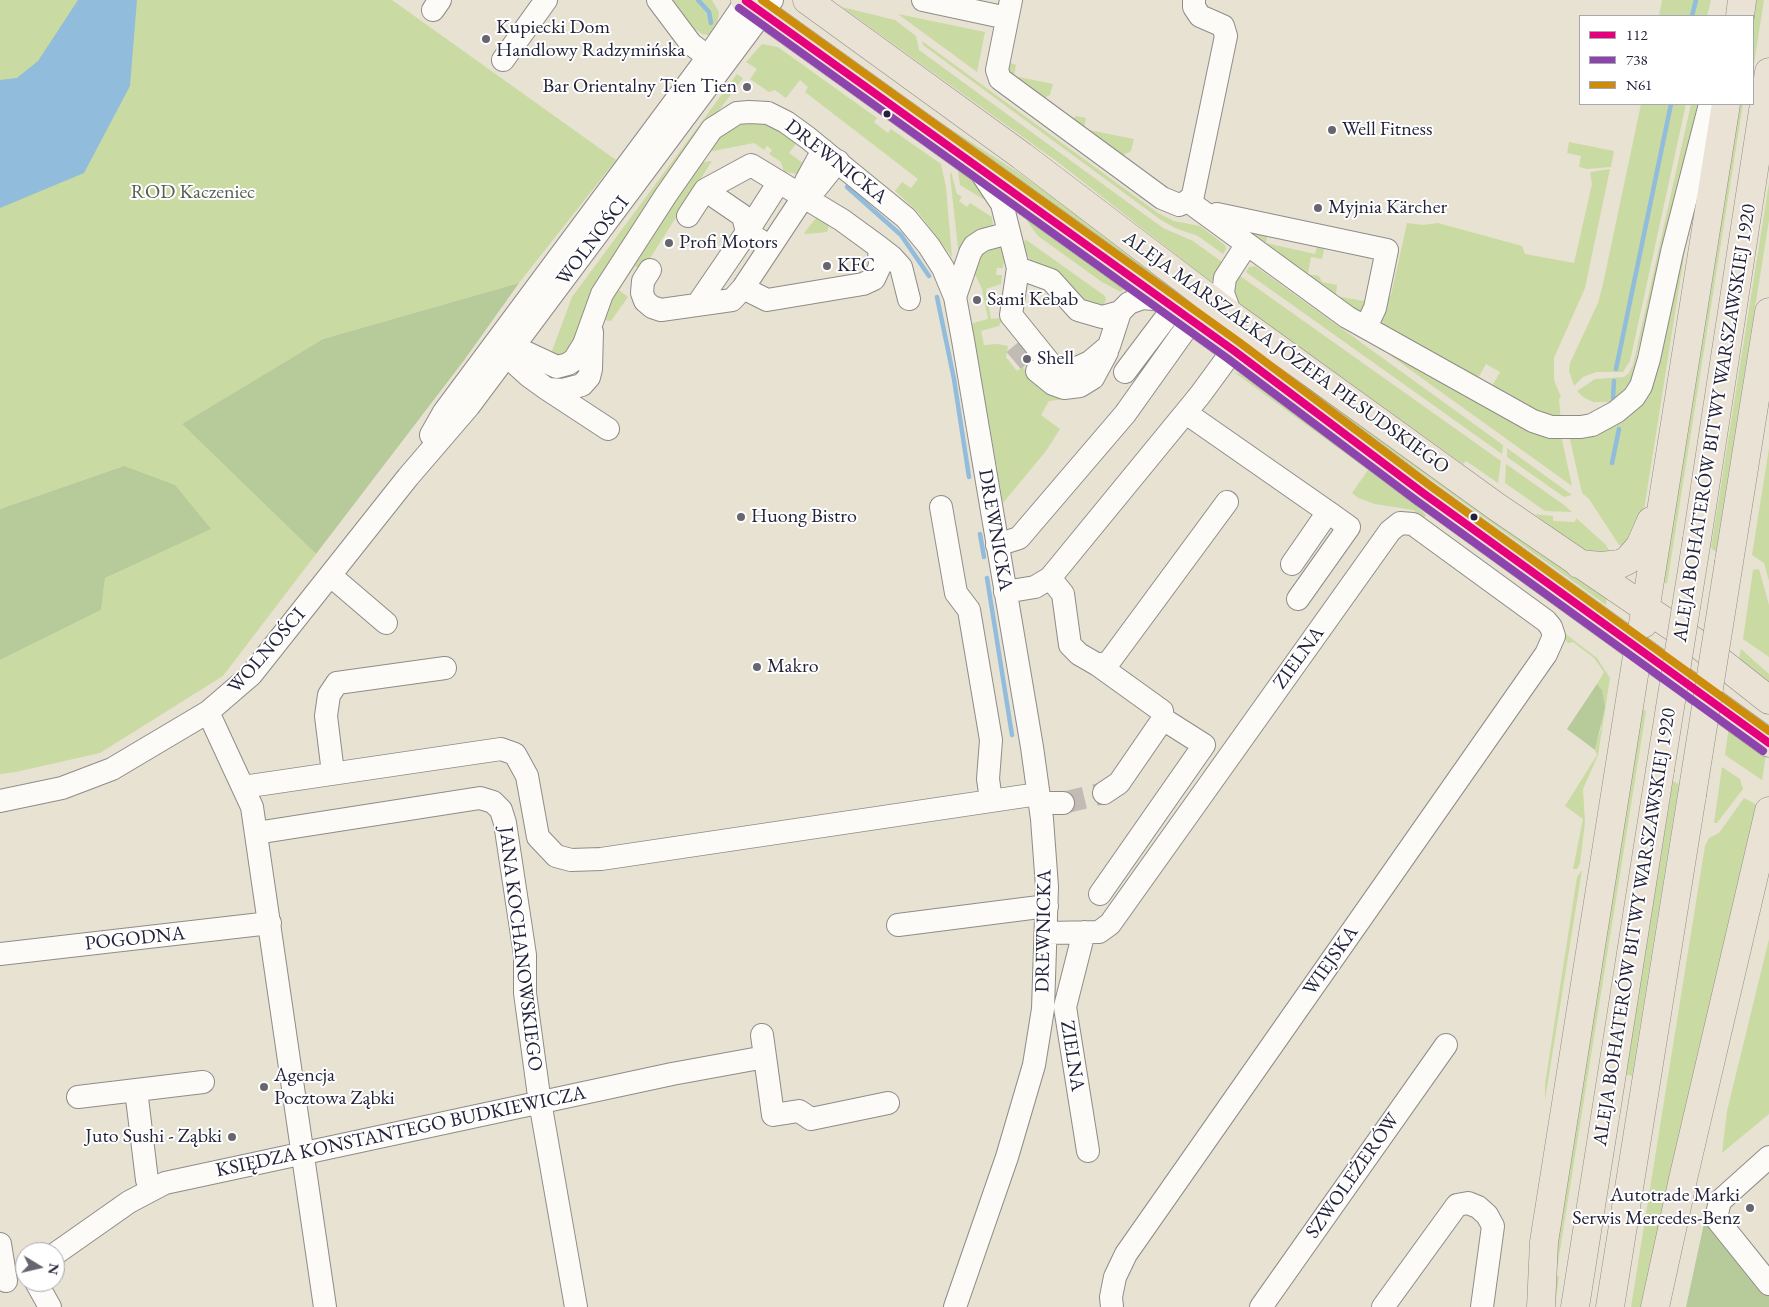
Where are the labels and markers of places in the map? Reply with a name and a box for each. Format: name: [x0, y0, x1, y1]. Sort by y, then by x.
place label: Kupiecki Dom Handlowy Radzymińska: [496, 16, 685, 63]
marker: Kupiecki Dom Handlowy Radzymińska: [480, 33, 492, 45]
place label: Bar Orientalny Tien Tien: [543, 75, 737, 99]
marker: Bar Orientalny Tien Tien: [741, 81, 753, 93]
unlabelled marker: [882, 109, 892, 119]
place label: Well Fitness: [1342, 118, 1432, 142]
marker: Well Fitness: [1326, 124, 1338, 136]
place label: Myjnia Kärcher: [1328, 196, 1447, 220]
marker: Myjnia Kärcher: [1312, 202, 1324, 214]
place label: Profi Motors: [679, 231, 778, 255]
marker: Profi Motors: [663, 237, 675, 249]
place label: KFC: [837, 254, 875, 278]
marker: KFC: [821, 260, 833, 272]
place label: Sami Kebab: [987, 288, 1078, 312]
marker: Sami Kebab: [971, 294, 983, 306]
place label: Shell: [1037, 347, 1074, 371]
marker: Shell: [1021, 353, 1033, 365]
place label: Huong Bistro: [751, 505, 857, 529]
marker: Huong Bistro: [735, 511, 747, 523]
unlabelled marker: [1469, 512, 1479, 522]
place label: Makro: [767, 655, 819, 679]
marker: Makro: [751, 661, 763, 673]
place label: Agencja Pocztowa Ząbki: [274, 1064, 395, 1111]
marker: Agencja Pocztowa Ząbki: [258, 1081, 270, 1093]
place label: Juto Sushi - Ząbki: [85, 1125, 222, 1149]
marker: Juto Sushi - Ząbki: [226, 1131, 238, 1143]
place label: Autotrade Marki Serwis Mercedes-Benz: [1572, 1184, 1740, 1231]
marker: Autotrade Marki Serwis Mercedes-Benz: [1744, 1202, 1756, 1214]

